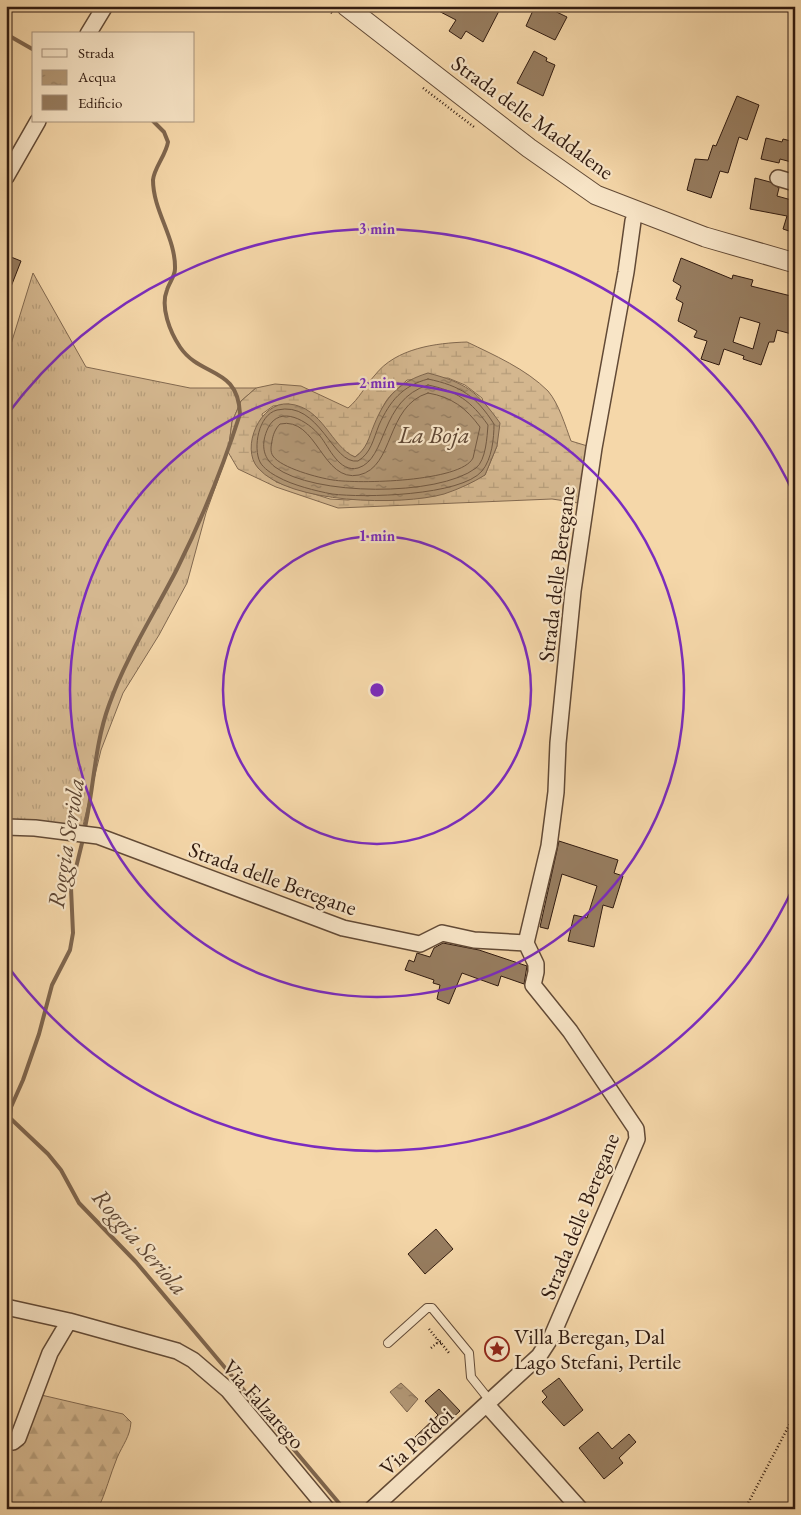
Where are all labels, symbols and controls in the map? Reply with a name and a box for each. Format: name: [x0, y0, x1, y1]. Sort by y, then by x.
legend: [32, 32, 195, 122]
text: Strada: [78, 43, 114, 62]
street label: Strada delle Maddalene: [446, 49, 620, 186]
text: Acqua: [77, 67, 116, 86]
text: Edificio: [78, 93, 122, 112]
text: 3 min: [359, 219, 396, 238]
text: 2 min: [359, 373, 396, 392]
water label: La Boja: [397, 419, 470, 450]
street label: Strada delle Beregane: [531, 484, 582, 664]
text: 1 min: [359, 526, 396, 545]
centre of rings: [368, 681, 386, 699]
water label: Roggia Seriola: [40, 776, 91, 910]
street label: Strada delle Beregane: [185, 835, 361, 922]
street label: Strada delle Beregane: [533, 1128, 626, 1304]
water label: Roggia Seriola: [86, 1182, 195, 1301]
place label: Villa Beregan, Dal Lago Stefani, Pertile: [514, 1322, 681, 1376]
place icon: Villa Beregan, Dal Lago Stefani, Pertile: [484, 1336, 510, 1362]
street label: Via Falzarego: [216, 1353, 312, 1455]
street label: Via Pordoi: [373, 1401, 459, 1482]

